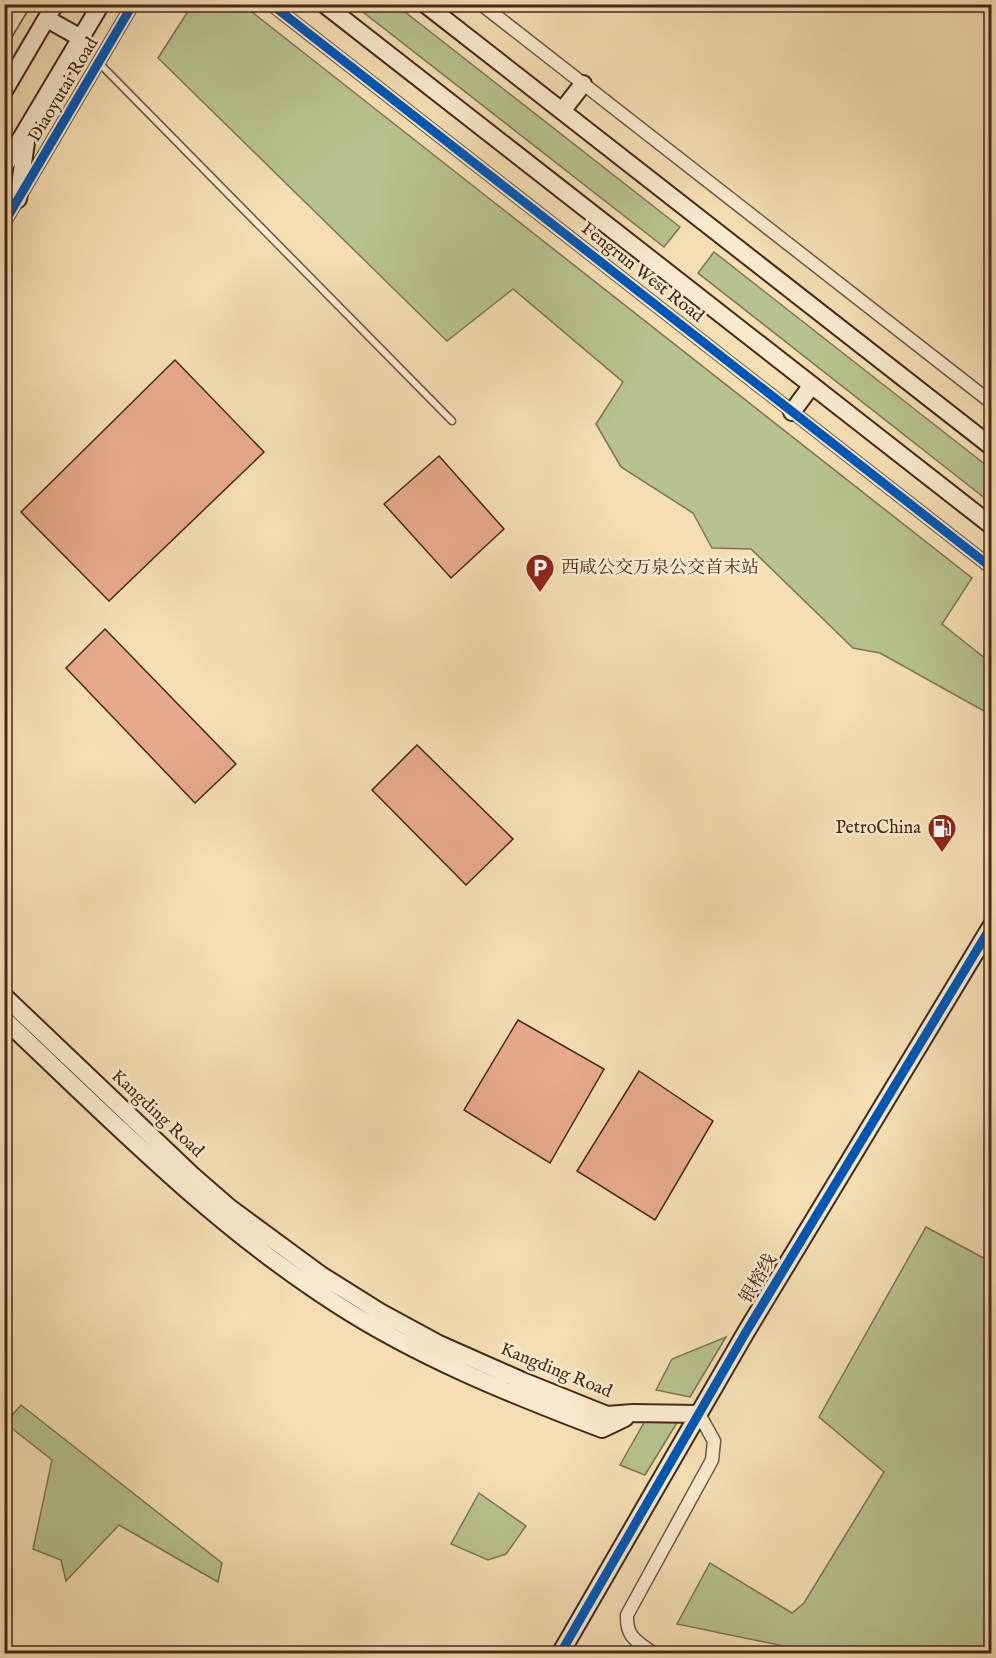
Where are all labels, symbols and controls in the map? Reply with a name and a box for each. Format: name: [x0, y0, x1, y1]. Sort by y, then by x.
street label: Diaoyutai Road: [24, 33, 104, 147]
street label: Fengrun West Road: [576, 218, 709, 328]
parking icon: 西咸公交万泉公交首末站: [524, 552, 556, 594]
place label: 西咸公交万泉公交首末站: [561, 557, 759, 580]
fuel station icon: PetroChina: [926, 812, 958, 854]
place label: PetroChina: [835, 817, 921, 840]
street label: Kangding Road: [106, 1065, 208, 1163]
street label: 银榕线: [735, 1250, 783, 1308]
street label: Kangding Road: [497, 1338, 616, 1404]

